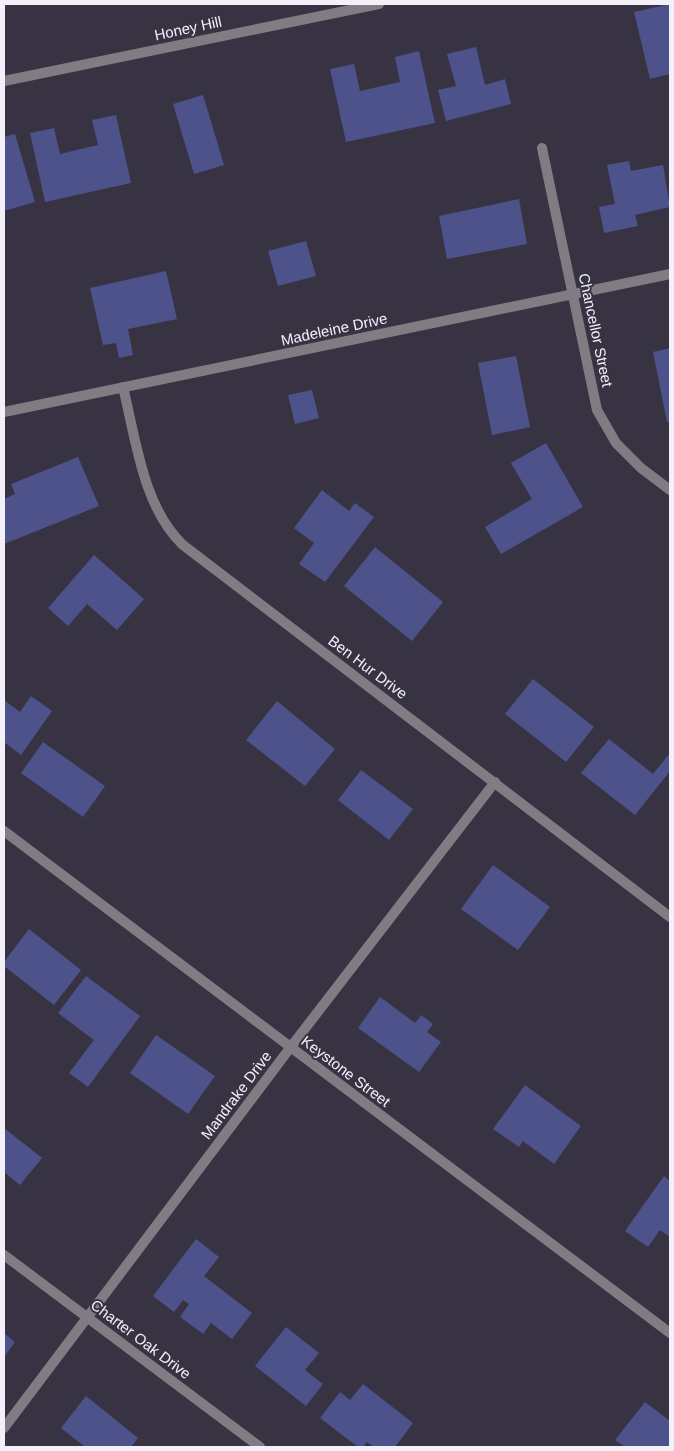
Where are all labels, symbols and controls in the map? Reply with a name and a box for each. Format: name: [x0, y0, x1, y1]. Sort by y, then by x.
street label: Honey Hill: [153, 13, 223, 43]
street label: Chancellor Street: [576, 272, 617, 389]
street label: Madeleine Drive: [279, 309, 389, 349]
street label: Ben Hur Drive: [325, 632, 411, 702]
street label: Keystone Street: [298, 1032, 394, 1110]
street label: Mandrake Drive: [197, 1048, 275, 1142]
street label: Charter Oak Drive: [88, 1296, 194, 1382]

